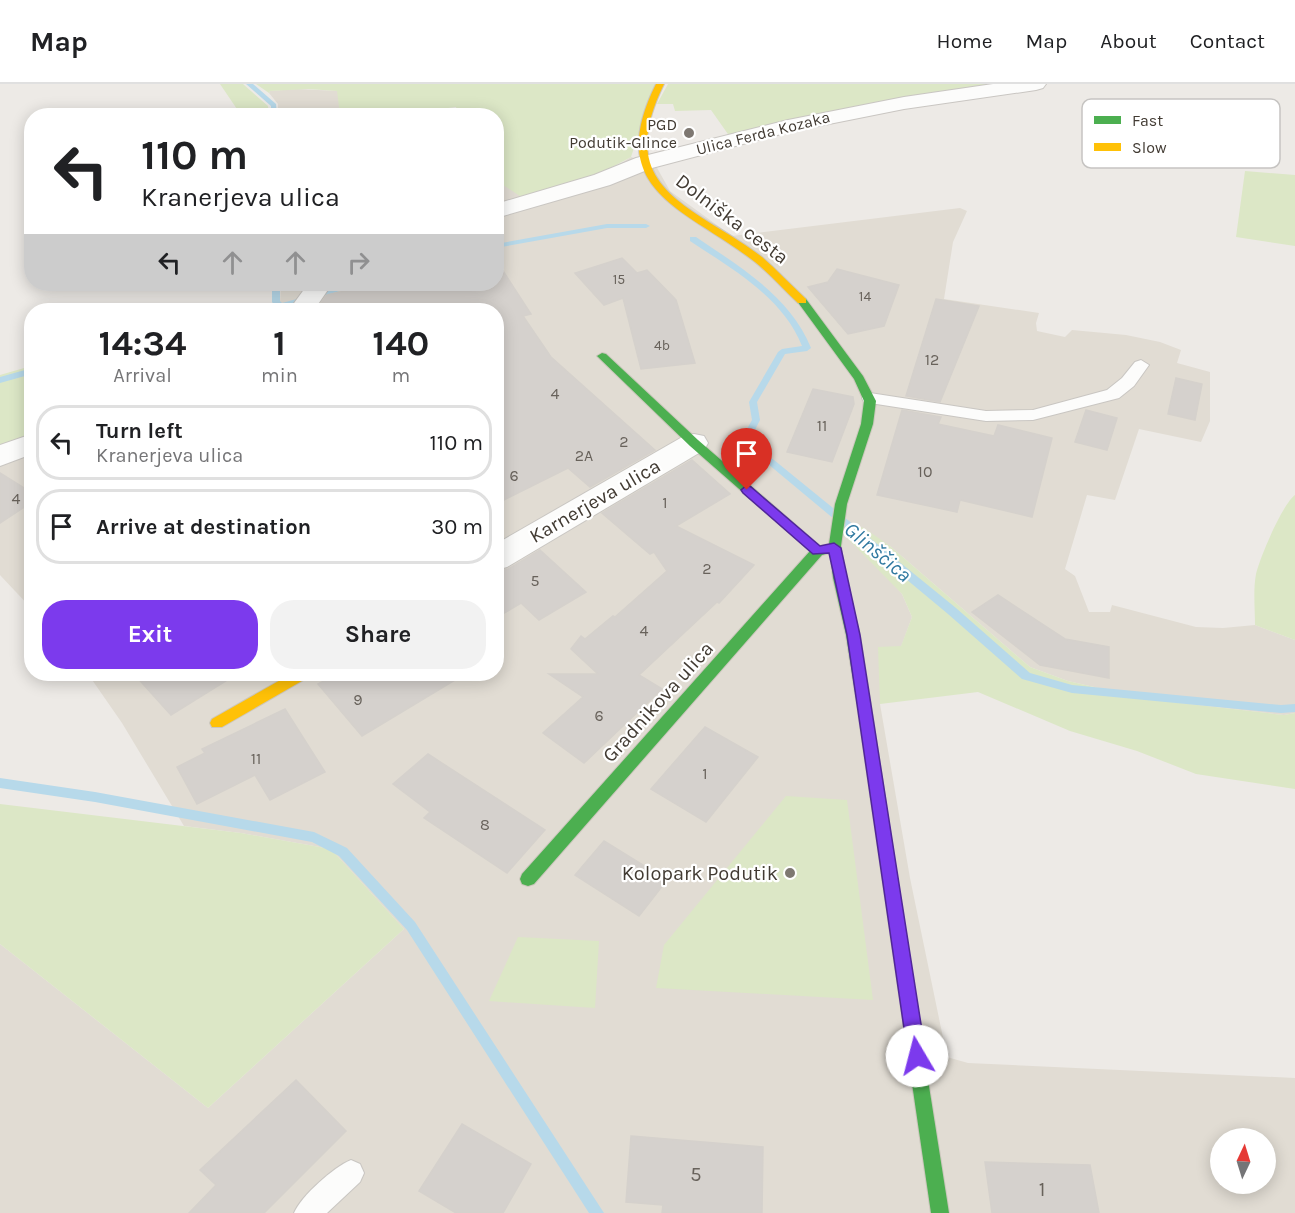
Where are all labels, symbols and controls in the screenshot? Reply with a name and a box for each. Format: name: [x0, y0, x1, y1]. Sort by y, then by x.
text: Map: [30, 25, 88, 58]
text: Home: [937, 29, 993, 53]
text: Map: [1026, 29, 1067, 53]
text: About: [1100, 29, 1157, 53]
text: Contact: [1190, 29, 1265, 53]
legend: [1082, 99, 1280, 168]
street label: Ulica Ferda Kozaka: [694, 107, 832, 159]
text: Fast: [1132, 111, 1163, 130]
place label: PGD Podutik-Glince: [569, 115, 677, 152]
marker: PGD Podutik-Glince: [682, 126, 696, 140]
text: 110 m: [141, 130, 248, 180]
icon: left: [42, 132, 120, 210]
text: Slow: [1132, 138, 1167, 157]
street label: Dolniška cesta: [671, 169, 793, 269]
text: Kranerjeva ulica: [141, 181, 340, 213]
icon: left: [153, 246, 186, 279]
icon: ahead: [216, 246, 249, 279]
icon: ahead: [279, 246, 312, 279]
icon: right: [342, 246, 375, 279]
house number: 15: [613, 271, 625, 288]
house number: 14: [859, 288, 871, 305]
text: 14:34: [99, 322, 186, 364]
text: 1: [273, 322, 286, 364]
text: 140: [372, 322, 429, 364]
house number: 4b: [654, 337, 670, 354]
house number: 12: [925, 350, 939, 369]
text: Arrival: [113, 364, 172, 387]
text: min: [261, 364, 298, 387]
text: m: [392, 364, 410, 387]
house number: 4: [551, 384, 560, 403]
house number: 11: [817, 416, 827, 435]
text: Turn left: [96, 418, 183, 444]
icon: left: [45, 426, 78, 459]
pin: [721, 428, 772, 490]
text: 110 m: [430, 430, 483, 456]
house number: 2: [619, 432, 629, 451]
icon: arrive: [730, 437, 763, 470]
text: Kranerjeva ulica: [96, 444, 243, 467]
house number: 2A: [575, 446, 593, 465]
street label: Karnerjeva ulica: [525, 454, 665, 548]
house number: 10: [918, 462, 932, 481]
house number: 6: [509, 466, 519, 485]
house number: 4: [12, 489, 21, 508]
house number: 1: [662, 493, 668, 512]
icon: arrive: [45, 510, 78, 543]
text: Arrive at destination: [96, 514, 311, 540]
text: 30 m: [431, 514, 483, 540]
water label: Glinščica: [840, 517, 916, 587]
house number: 2: [702, 559, 712, 578]
house number: 5: [530, 571, 540, 590]
button: Exit: [42, 600, 258, 669]
button: Share: [270, 600, 486, 669]
house number: 4: [640, 621, 649, 640]
street label: Gradnikova ulica: [598, 637, 718, 767]
house number: 9: [353, 690, 363, 709]
house number: 6: [594, 706, 604, 725]
house number: 11: [251, 749, 261, 768]
house number: 1: [702, 764, 708, 783]
house number: 8: [480, 815, 490, 834]
place label: Kolopark Podutik: [622, 862, 778, 885]
marker: Kolopark Podutik: [783, 866, 797, 880]
position arrow: [885, 1024, 949, 1088]
north arrow: [1210, 1128, 1276, 1194]
map controls: [1210, 1128, 1276, 1194]
house number: 5: [690, 1163, 702, 1186]
house number: 1: [1039, 1178, 1045, 1201]

